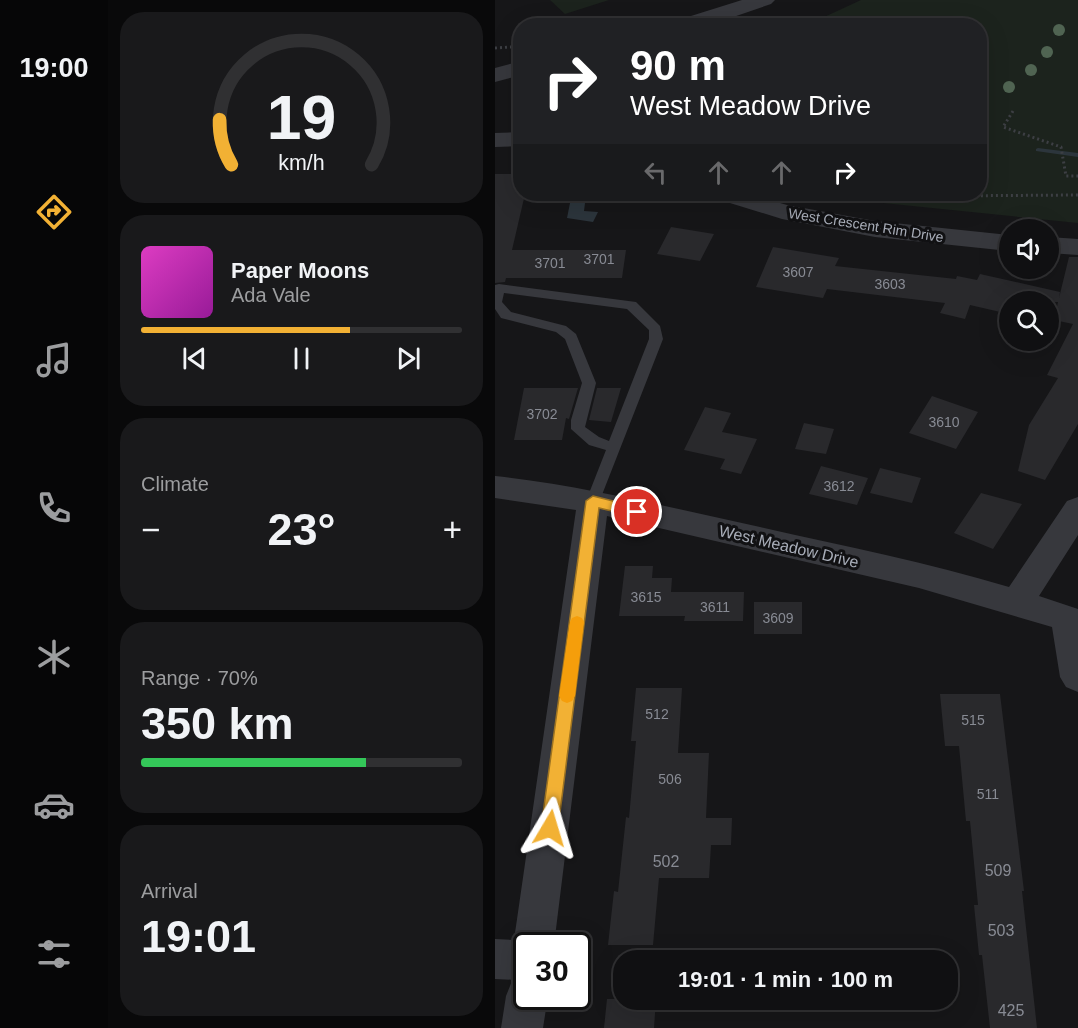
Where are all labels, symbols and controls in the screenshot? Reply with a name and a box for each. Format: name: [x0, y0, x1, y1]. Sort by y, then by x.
icon: right: [531, 42, 609, 120]
text: 90 m: [630, 42, 726, 89]
text: 19:00: [19, 53, 89, 83]
text: 19: [267, 83, 336, 152]
text: West Meadow Drive: [630, 91, 871, 121]
text: km/h: [278, 151, 325, 175]
icon: left: [639, 156, 672, 189]
icon: ahead: [702, 156, 735, 189]
icon: ahead: [765, 156, 798, 189]
icon: right: [828, 156, 861, 189]
icon: directions: [33, 191, 75, 233]
street label: West Crescent Rim Drive: [787, 205, 945, 245]
map controls: [999, 219, 1059, 351]
button: sound: [999, 219, 1059, 279]
house number: 3701: [583, 251, 615, 267]
house number: 3701: [534, 255, 566, 271]
text: Paper Moons: [231, 258, 369, 283]
house number: 3607: [782, 264, 814, 280]
house number: 3603: [874, 276, 906, 292]
text: Ada Vale: [231, 284, 311, 306]
button: search: [999, 291, 1059, 351]
icon: music: [33, 339, 75, 381]
icon: previous: [178, 342, 211, 375]
icon: pause: [285, 342, 318, 375]
icon: next: [392, 342, 425, 375]
house number: 3702: [526, 406, 558, 422]
house number: 3610: [928, 414, 960, 430]
text: Climate: [141, 473, 209, 495]
house number: 3612: [823, 478, 855, 494]
pin: [611, 486, 662, 537]
icon: phone: [33, 487, 75, 529]
icon: arrive: [620, 495, 653, 528]
text: 23°: [267, 504, 336, 555]
text: −: [141, 511, 160, 548]
text: +: [443, 511, 462, 548]
street label: West Meadow Drive: [717, 522, 860, 571]
house number: 3615: [630, 589, 662, 605]
house number: 3611: [700, 599, 730, 615]
house number: 3609: [762, 610, 794, 626]
icon: climate: [33, 636, 75, 678]
text: Range · 70%: [141, 667, 258, 689]
text: 350 km: [141, 698, 294, 749]
house number: 512: [645, 706, 669, 722]
house number: 515: [961, 712, 985, 728]
house number: 506: [658, 771, 682, 787]
icon: car: [33, 784, 75, 826]
house number: 511: [977, 786, 999, 802]
position arrow: [518, 796, 582, 860]
house number: 502: [653, 853, 679, 870]
house number: 509: [985, 862, 1011, 879]
text: Arrival: [141, 880, 198, 902]
text: 19:01: [141, 911, 256, 962]
house number: 503: [988, 922, 1014, 939]
speed limit sign: 30: [513, 932, 591, 1010]
icon: filters: [33, 933, 75, 975]
text: 19:01 · 1 min · 100 m: [678, 967, 893, 992]
house number: 425: [998, 1002, 1024, 1019]

